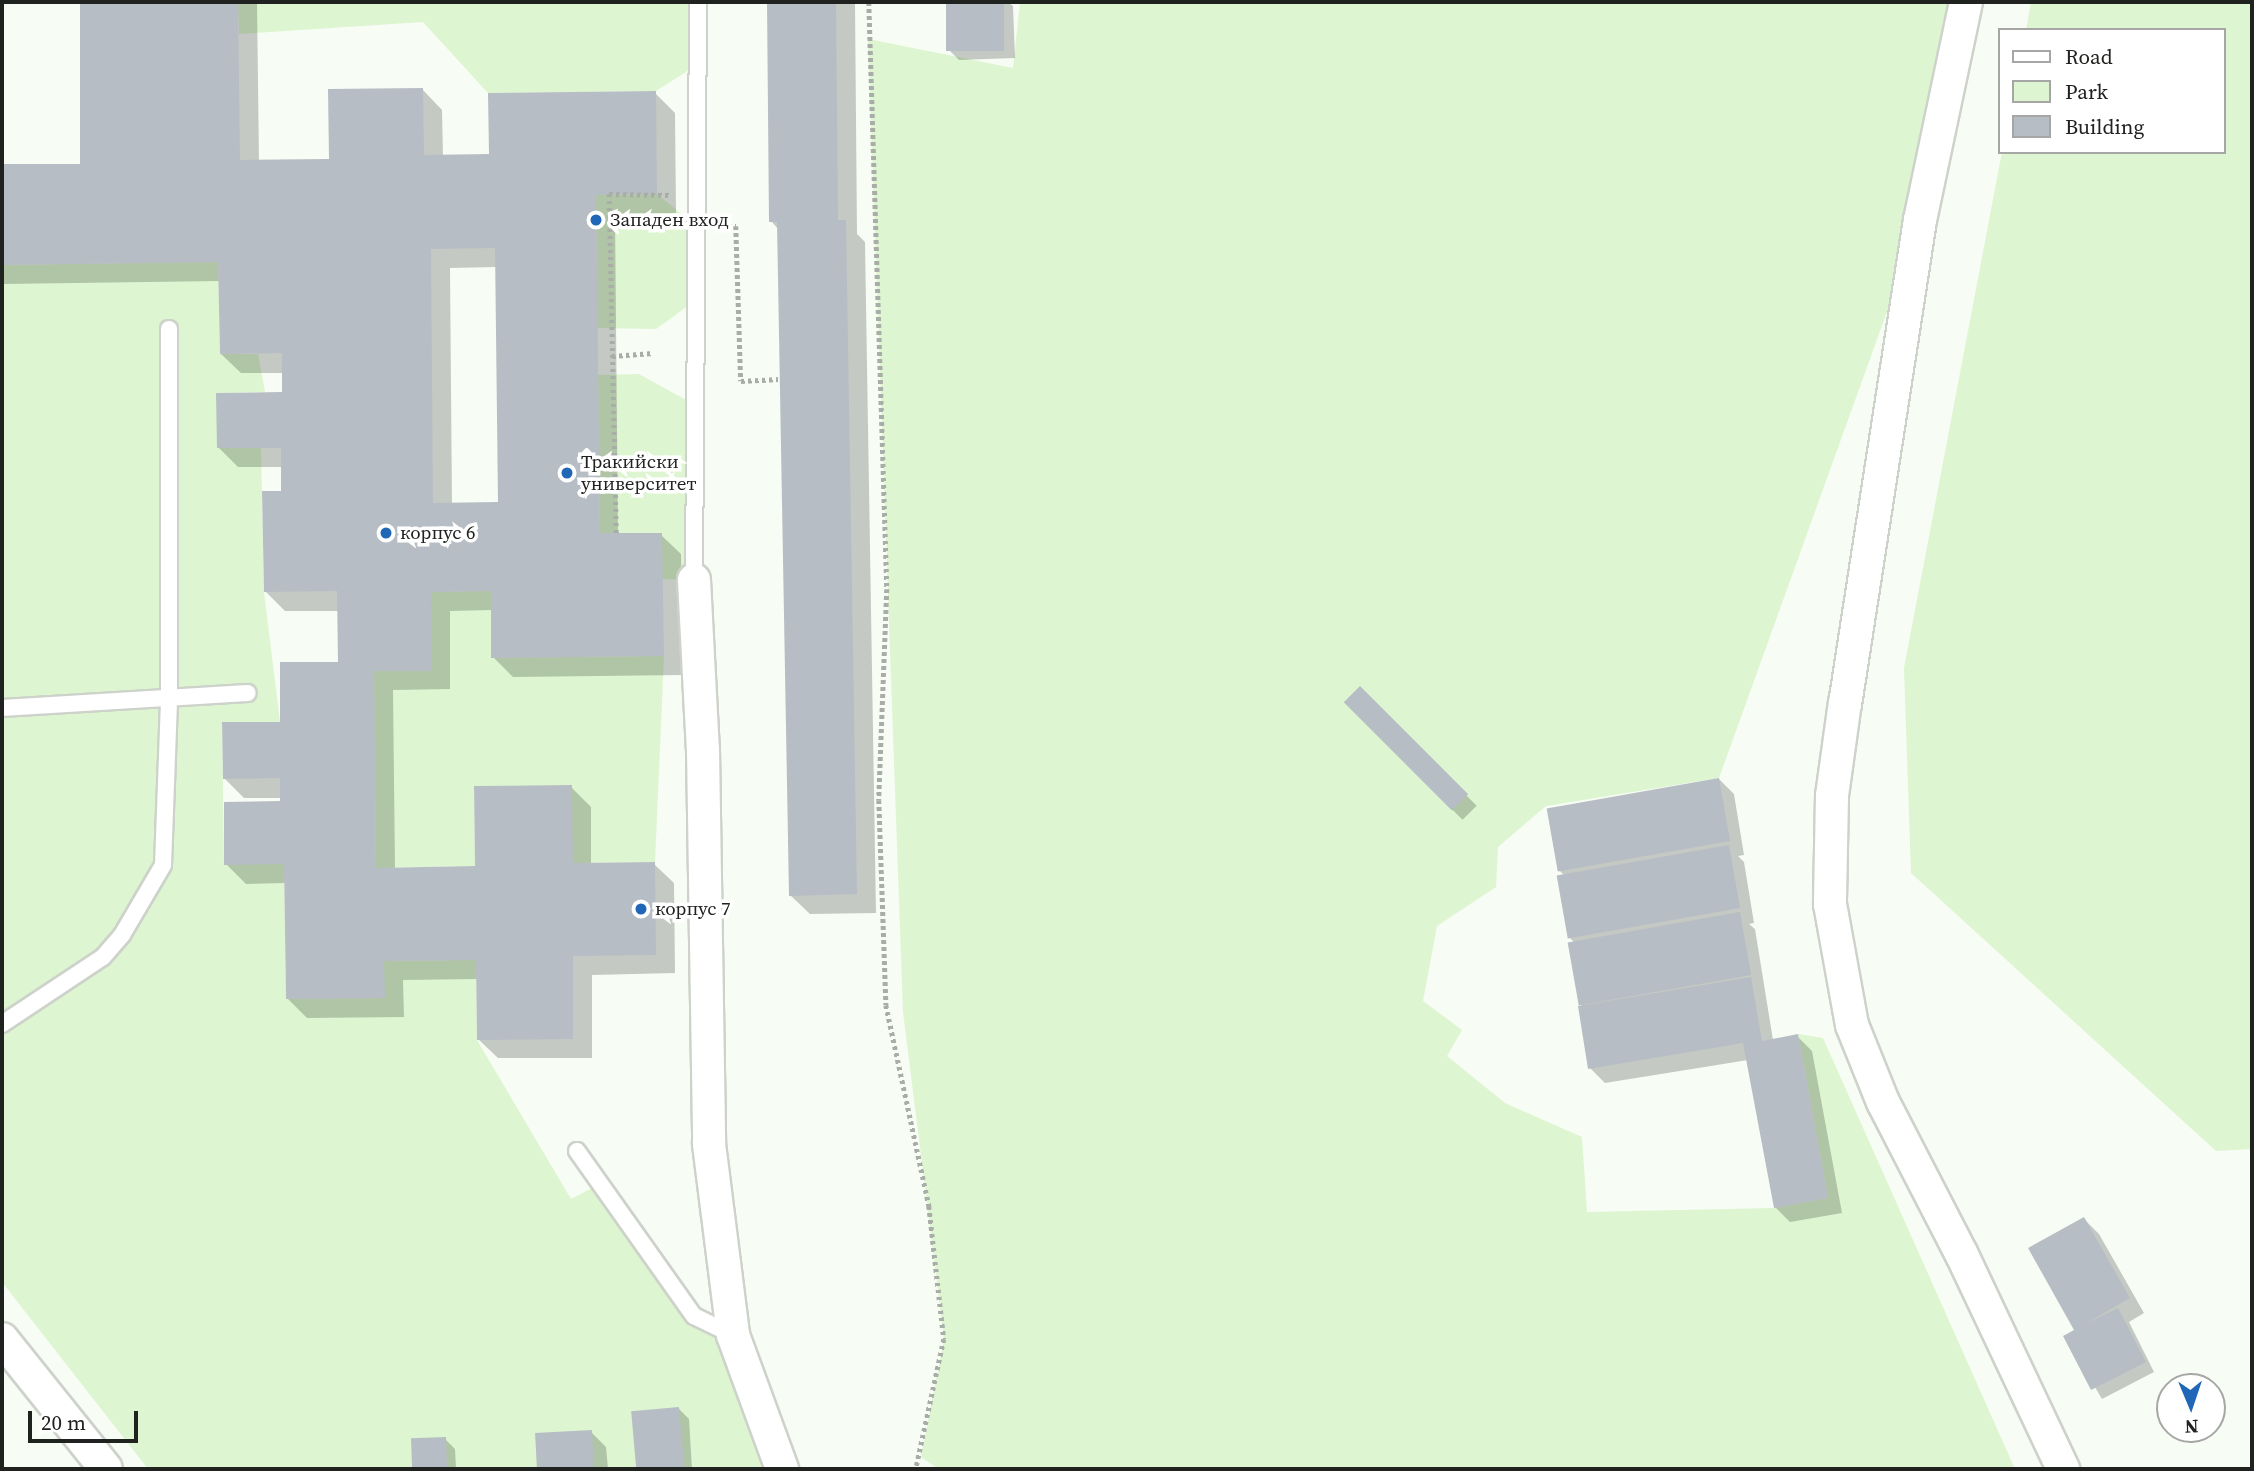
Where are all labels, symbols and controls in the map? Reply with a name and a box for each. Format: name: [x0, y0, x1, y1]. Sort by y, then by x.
legend: [1998, 28, 2226, 154]
text: Road: [2065, 42, 2113, 71]
text: Park: [2065, 77, 2108, 106]
text: Building: [2065, 112, 2144, 141]
place label: Западен вход: [610, 209, 729, 231]
marker: Западен вход: [588, 212, 604, 228]
place label: Тракийски университет: [581, 451, 697, 495]
marker: Тракийски университет: [559, 465, 575, 481]
place label: корпус 6: [400, 522, 476, 544]
marker: корпус 6: [378, 525, 394, 541]
place label: корпус 7: [655, 898, 731, 920]
marker: корпус 7: [633, 901, 649, 917]
north arrow: [2156, 1373, 2226, 1443]
scale bar: [32, 1398, 142, 1442]
text: 20 m: [41, 1408, 86, 1437]
text: N: [2184, 1414, 2199, 1440]

